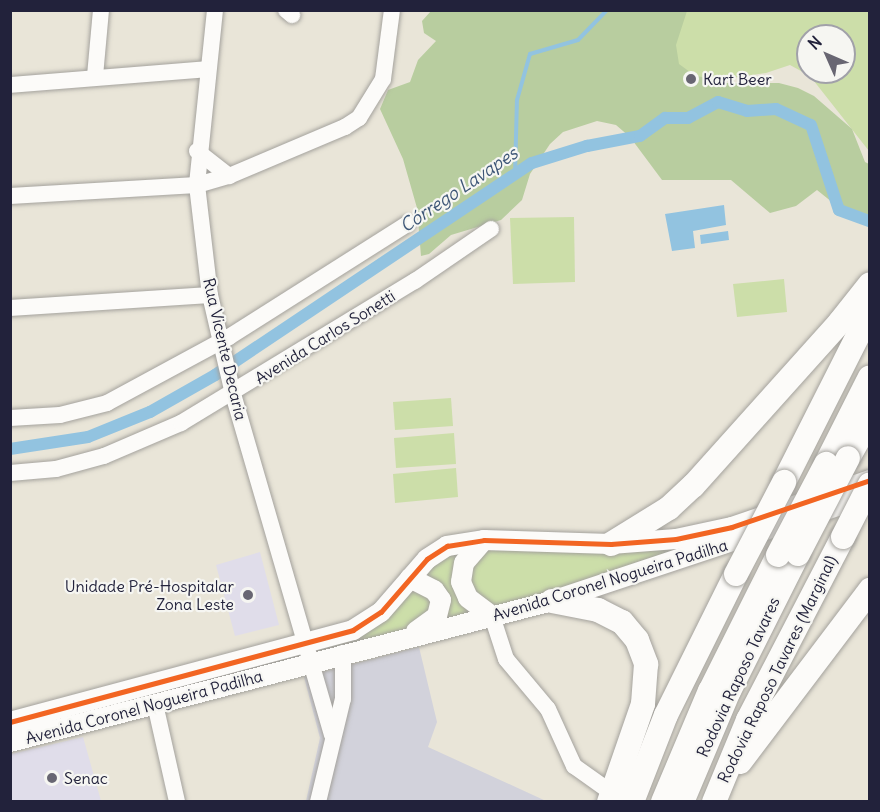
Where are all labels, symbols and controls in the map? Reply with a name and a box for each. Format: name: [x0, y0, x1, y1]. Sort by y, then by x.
north arrow: [796, 24, 856, 84]
text: N: [804, 32, 826, 54]
place label: Kart Beer: [703, 69, 772, 89]
marker: Kart Beer: [684, 72, 698, 86]
water label: Córrego Lavapes: [396, 143, 522, 237]
street label: Rua Vicente Decaria: [199, 276, 251, 422]
street label: Avenida Carlos Sonetti: [251, 286, 399, 388]
street label: Avenida Coronel Nogueira Padilha: [490, 535, 730, 625]
street label: Rodovia Raposo Tavares (Marginal): [713, 552, 841, 786]
place label: Unidade Pré-Hospitalar Zona Leste: [65, 576, 234, 614]
marker: Unidade Pré-Hospitalar Zona Leste: [239, 586, 257, 604]
street label: Rodovia Raposo Tavares: [692, 594, 784, 760]
street label: Avenida Coronel Nogueira Padilha: [23, 666, 265, 748]
place label: Senac: [64, 768, 108, 788]
marker: Senac: [45, 771, 59, 785]

